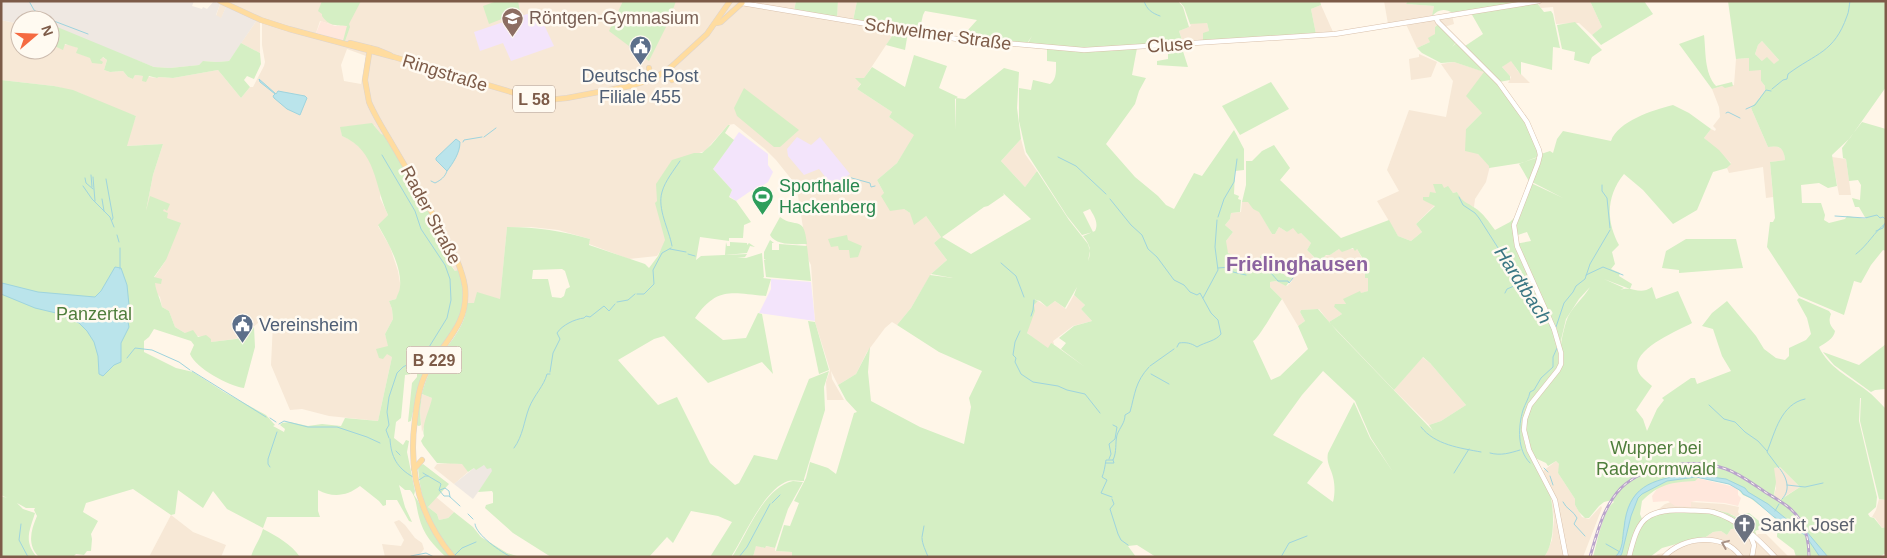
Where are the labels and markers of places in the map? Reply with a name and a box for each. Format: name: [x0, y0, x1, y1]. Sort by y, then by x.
school or university icon: Röntgen-Gymnasium: [501, 6, 525, 37]
place label: Röntgen-Gymnasium: [529, 8, 699, 28]
public building icon: Deutsche Post Filiale 455: [628, 34, 652, 65]
place label: Deutsche Post Filiale 455: [581, 66, 699, 107]
place label: Sporthalle Hackenberg: [779, 176, 876, 217]
sports icon: Sporthalle Hackenberg: [751, 184, 775, 215]
public building icon: Vereinsheim: [231, 313, 255, 344]
place label: Vereinsheim: [259, 315, 358, 335]
church icon: Sankt Josef: [1732, 513, 1756, 544]
place label: Sankt Josef: [1760, 515, 1855, 535]

